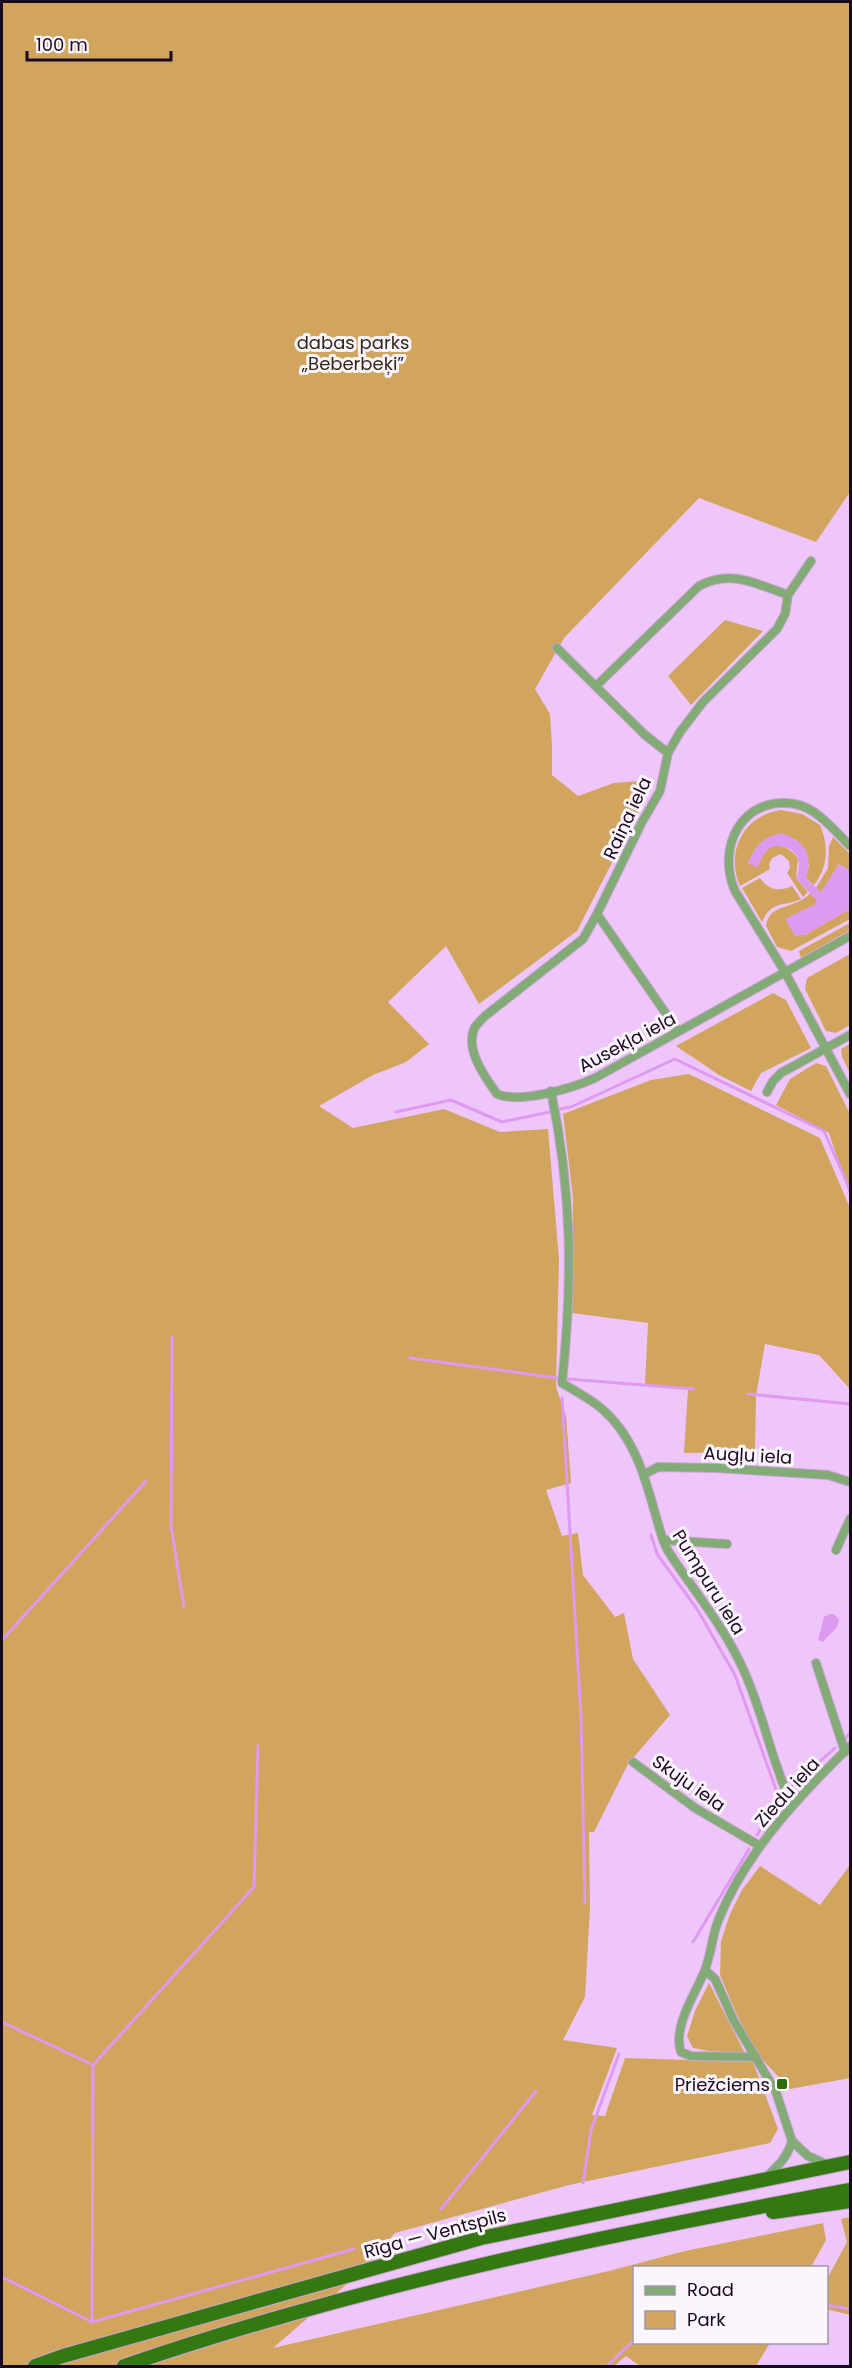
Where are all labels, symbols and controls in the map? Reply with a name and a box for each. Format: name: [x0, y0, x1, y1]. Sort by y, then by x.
scale bar: [27, 24, 171, 62]
text: 100 m: [36, 32, 88, 57]
park label: dabas parks „Beberbeķi”: [297, 330, 409, 376]
street label: Raiņa iela: [597, 773, 657, 863]
street label: Ausekļa iela: [574, 1006, 680, 1078]
street label: Augļu iela: [703, 1440, 793, 1470]
street label: Pumpuru iela: [667, 1525, 751, 1639]
street label: Skuju iela: [647, 1749, 731, 1817]
street label: Ziedu iela: [749, 1752, 825, 1832]
place label: Priežciems: [675, 2072, 770, 2097]
marker: Priežciems: [775, 2077, 789, 2091]
street label: Rīga — Ventspils: [361, 2202, 509, 2264]
legend: [633, 2266, 828, 2344]
text: Road: [687, 2277, 734, 2302]
text: Park: [687, 2307, 726, 2332]

